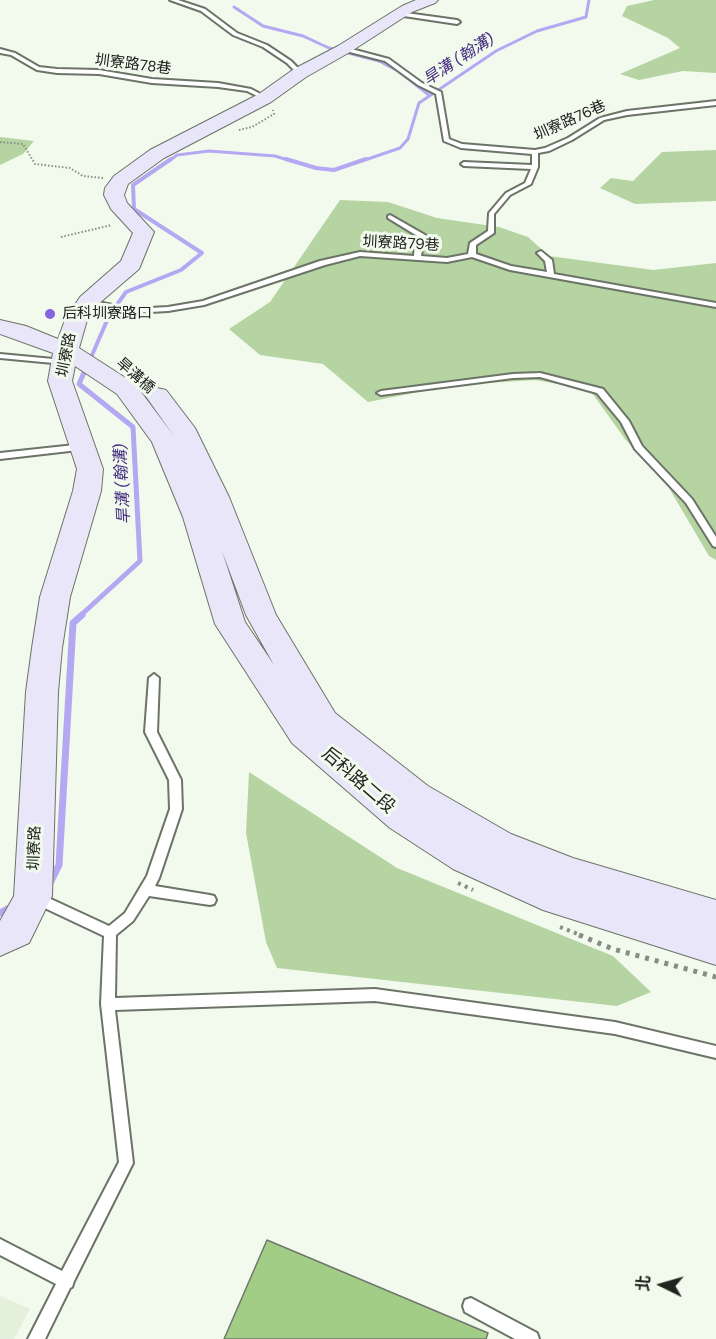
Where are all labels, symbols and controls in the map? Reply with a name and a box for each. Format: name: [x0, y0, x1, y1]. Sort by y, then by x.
water label: 旱溝 (翰溝): [420, 30, 498, 90]
street label: 圳寮路78巷: [94, 51, 172, 79]
street label: 圳寮路76巷: [531, 97, 609, 145]
street label: 圳寮路79巷: [362, 233, 440, 255]
place label: 后科圳寮路口: [62, 305, 152, 323]
marker: 后科圳寮路口: [43, 307, 57, 321]
street label: 圳寮路: [54, 331, 80, 379]
street label: 旱溝橋: [112, 354, 158, 398]
water label: 旱溝 (翰溝): [111, 443, 135, 525]
street label: 后科路二段: [317, 743, 399, 819]
street label: 圳寮路: [25, 825, 45, 871]
north arrow: [632, 1255, 692, 1315]
text: 北: [632, 1275, 655, 1292]

